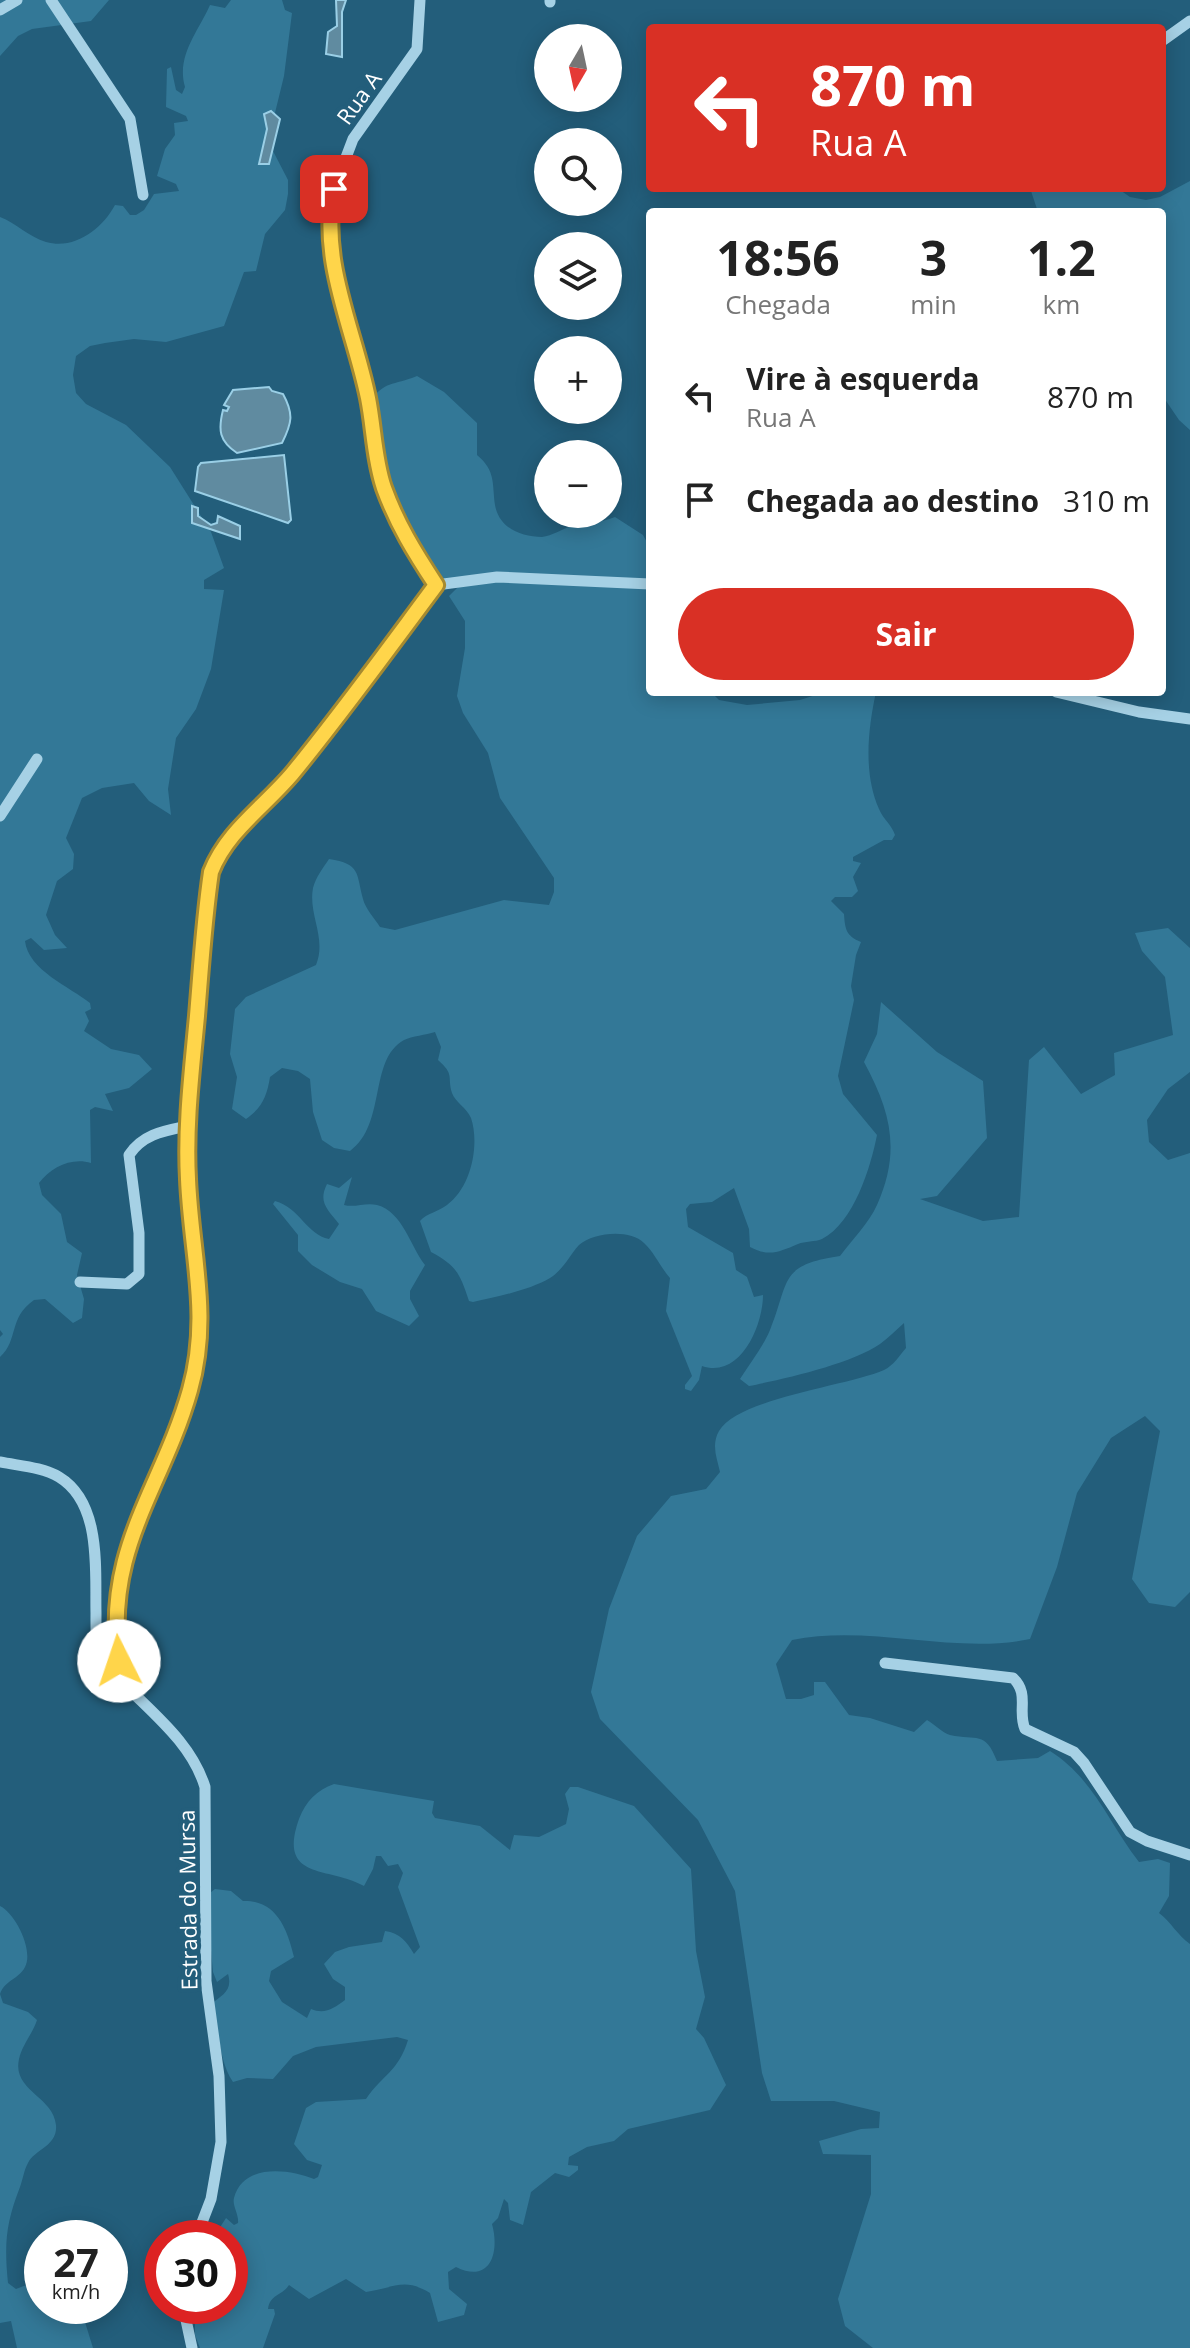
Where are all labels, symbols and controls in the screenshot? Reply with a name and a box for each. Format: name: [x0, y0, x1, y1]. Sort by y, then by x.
north arrow: [534, 24, 622, 112]
map controls: [534, 24, 622, 528]
text: 870 m: [810, 46, 976, 122]
icon: left: [678, 56, 782, 160]
street label: Rua A: [329, 65, 388, 130]
text: Rua A: [810, 118, 906, 167]
button: search: [534, 128, 622, 216]
pin: [300, 155, 368, 223]
icon: arrive: [312, 167, 356, 211]
text: 18:56: [716, 225, 840, 290]
text: 3: [920, 225, 947, 290]
text: 1.2: [1027, 225, 1096, 290]
button: layers: [534, 232, 622, 320]
text: Chegada: [725, 286, 831, 322]
text: min: [910, 286, 957, 322]
text: km: [1042, 286, 1080, 322]
button: +: [534, 336, 622, 424]
text: Vire à esquerda: [746, 358, 980, 399]
icon: left: [678, 374, 722, 418]
text: 870 m: [1047, 376, 1134, 417]
text: Rua A: [746, 399, 816, 435]
button: −: [534, 440, 622, 528]
icon: arrive: [678, 478, 722, 522]
text: Chegada ao destino: [746, 480, 1039, 521]
text: 310 m: [1063, 480, 1150, 521]
button: Sair: [678, 588, 1134, 680]
position arrow: [77, 1619, 161, 1703]
street label: Estrada do Mursa: [170, 1809, 204, 1991]
speed limit sign: 30: [144, 2220, 248, 2324]
text: 27: [53, 2234, 99, 2289]
text: km/h: [52, 2278, 100, 2305]

